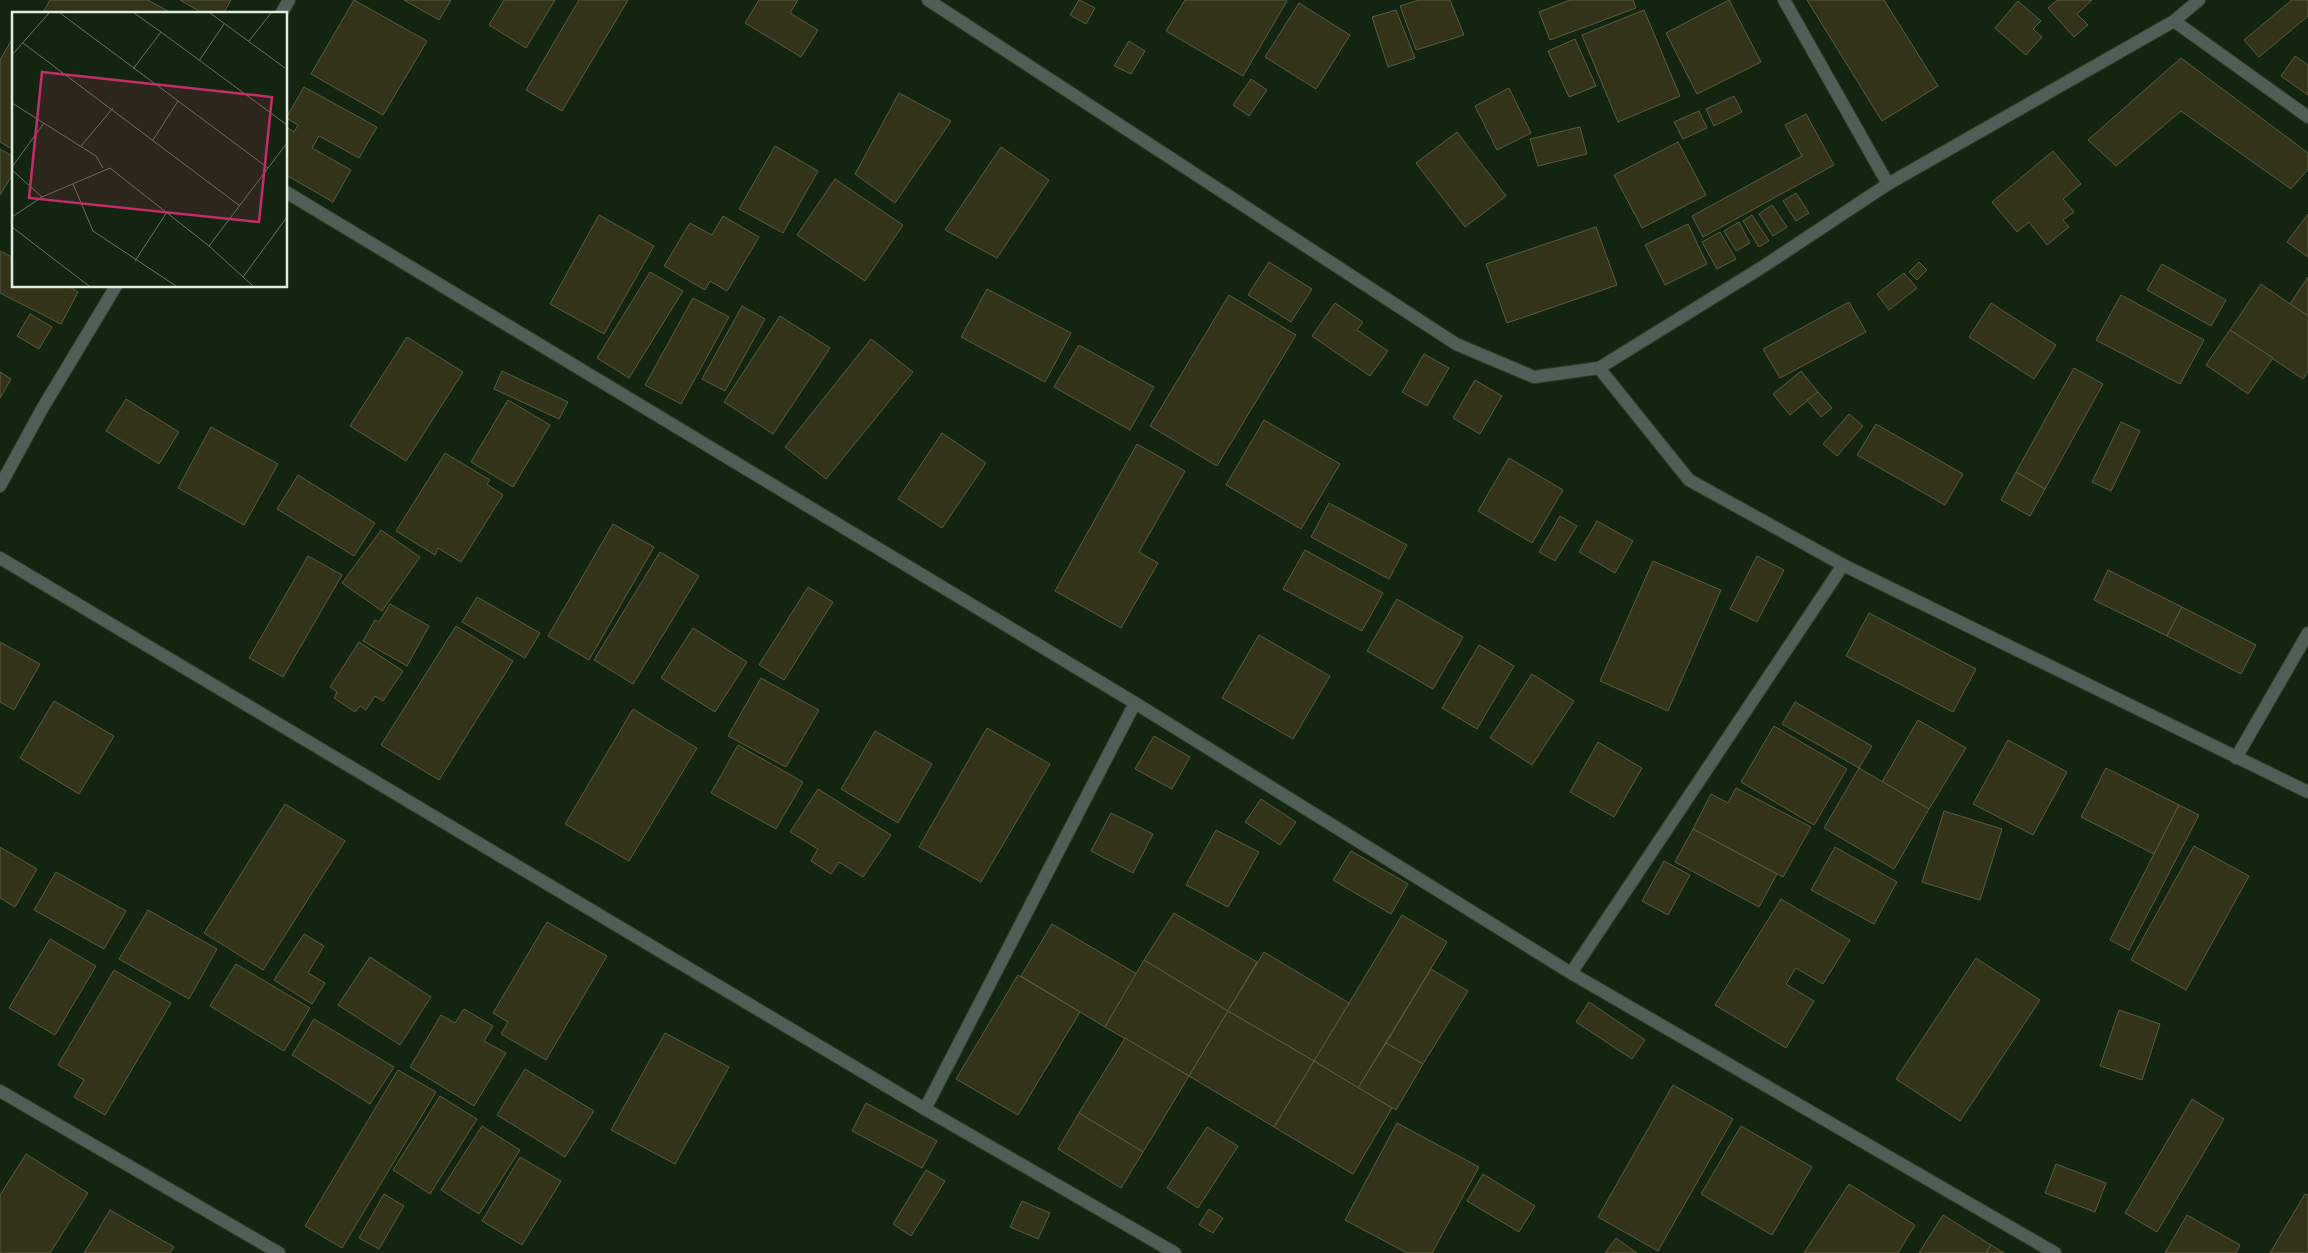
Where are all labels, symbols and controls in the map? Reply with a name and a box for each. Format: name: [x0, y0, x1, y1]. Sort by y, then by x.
inset map: [12, 12, 288, 288]

